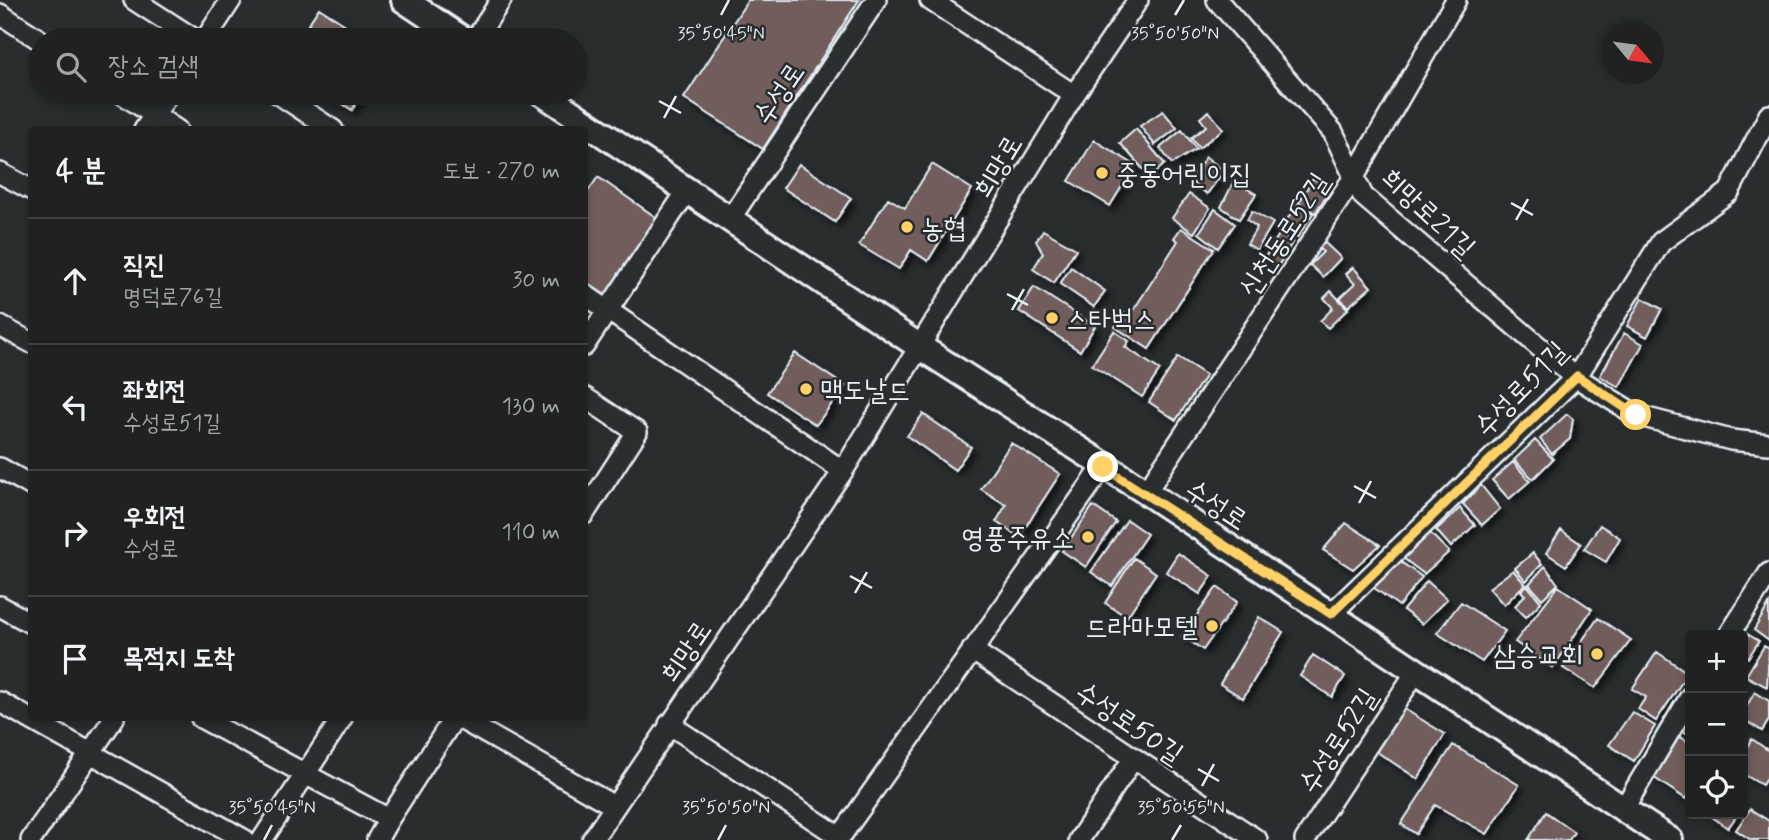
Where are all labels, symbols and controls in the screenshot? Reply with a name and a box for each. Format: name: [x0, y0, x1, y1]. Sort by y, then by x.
north arrow: [1601, 21, 1664, 84]
text: 35°50'45"N: [677, 22, 765, 46]
text: 35°50'50"N: [1131, 22, 1219, 46]
search box: [28, 28, 588, 105]
icon: search: [52, 48, 90, 86]
text: 장소 검색: [108, 50, 199, 84]
street label: 수성로: [746, 56, 814, 133]
street label: 희망로: [966, 129, 1032, 206]
text: 4 분: [56, 152, 106, 191]
text: 도보 · 270 m: [443, 157, 560, 187]
place label: 중동어린이집: [1116, 157, 1251, 194]
street label: 희망로21길: [1372, 161, 1482, 267]
marker: 중동어린이집: [1094, 165, 1110, 181]
street label: 신천동로52길: [1231, 166, 1339, 305]
place label: 농협: [921, 211, 966, 248]
marker: 농협: [899, 219, 915, 235]
text: 직진: [123, 249, 165, 283]
icon: ahead: [56, 262, 94, 300]
text: 30 m: [512, 266, 560, 296]
text: 명덕로76길: [123, 283, 223, 313]
place label: 스타벅스: [1066, 302, 1156, 339]
marker: 스타벅스: [1044, 310, 1060, 326]
street label: 수성로51길: [1467, 334, 1577, 446]
place label: 맥도날드: [820, 373, 910, 410]
text: 좌회전: [123, 375, 186, 409]
marker: 맥도날드: [798, 381, 814, 397]
icon: left: [56, 388, 94, 426]
text: 130 m: [502, 392, 560, 422]
route start: [1620, 399, 1651, 430]
text: 수성로51길: [123, 409, 221, 439]
route end: [1087, 451, 1118, 482]
street label: 수성로: [1177, 472, 1254, 540]
text: 우회전: [123, 501, 186, 535]
icon: right: [56, 514, 94, 552]
text: 110 m: [501, 518, 560, 548]
place label: 영풍주유소: [961, 521, 1074, 558]
marker: 영풍주유소: [1080, 529, 1096, 545]
text: 수성로: [123, 535, 179, 565]
place label: 드라마모텔: [1085, 610, 1198, 647]
street label: 희망로: [653, 614, 721, 691]
marker: 드라마모텔: [1204, 618, 1220, 634]
map controls: [1685, 630, 1748, 819]
button: +: [1685, 630, 1748, 693]
place label: 삼승교회: [1493, 638, 1583, 675]
icon: arrive: [56, 640, 94, 678]
text: 목적지 도착: [123, 642, 235, 676]
marker: 삼승교회: [1589, 646, 1605, 662]
street label: 수성로50길: [1067, 674, 1190, 774]
street label: 수성로52길: [1291, 682, 1387, 801]
button: −: [1685, 693, 1748, 756]
button: locate: [1685, 756, 1748, 819]
text: 35°50'45"N: [228, 796, 316, 820]
text: 35°50'50"N: [682, 796, 770, 820]
text: 35°50'55"N: [1137, 796, 1225, 820]

